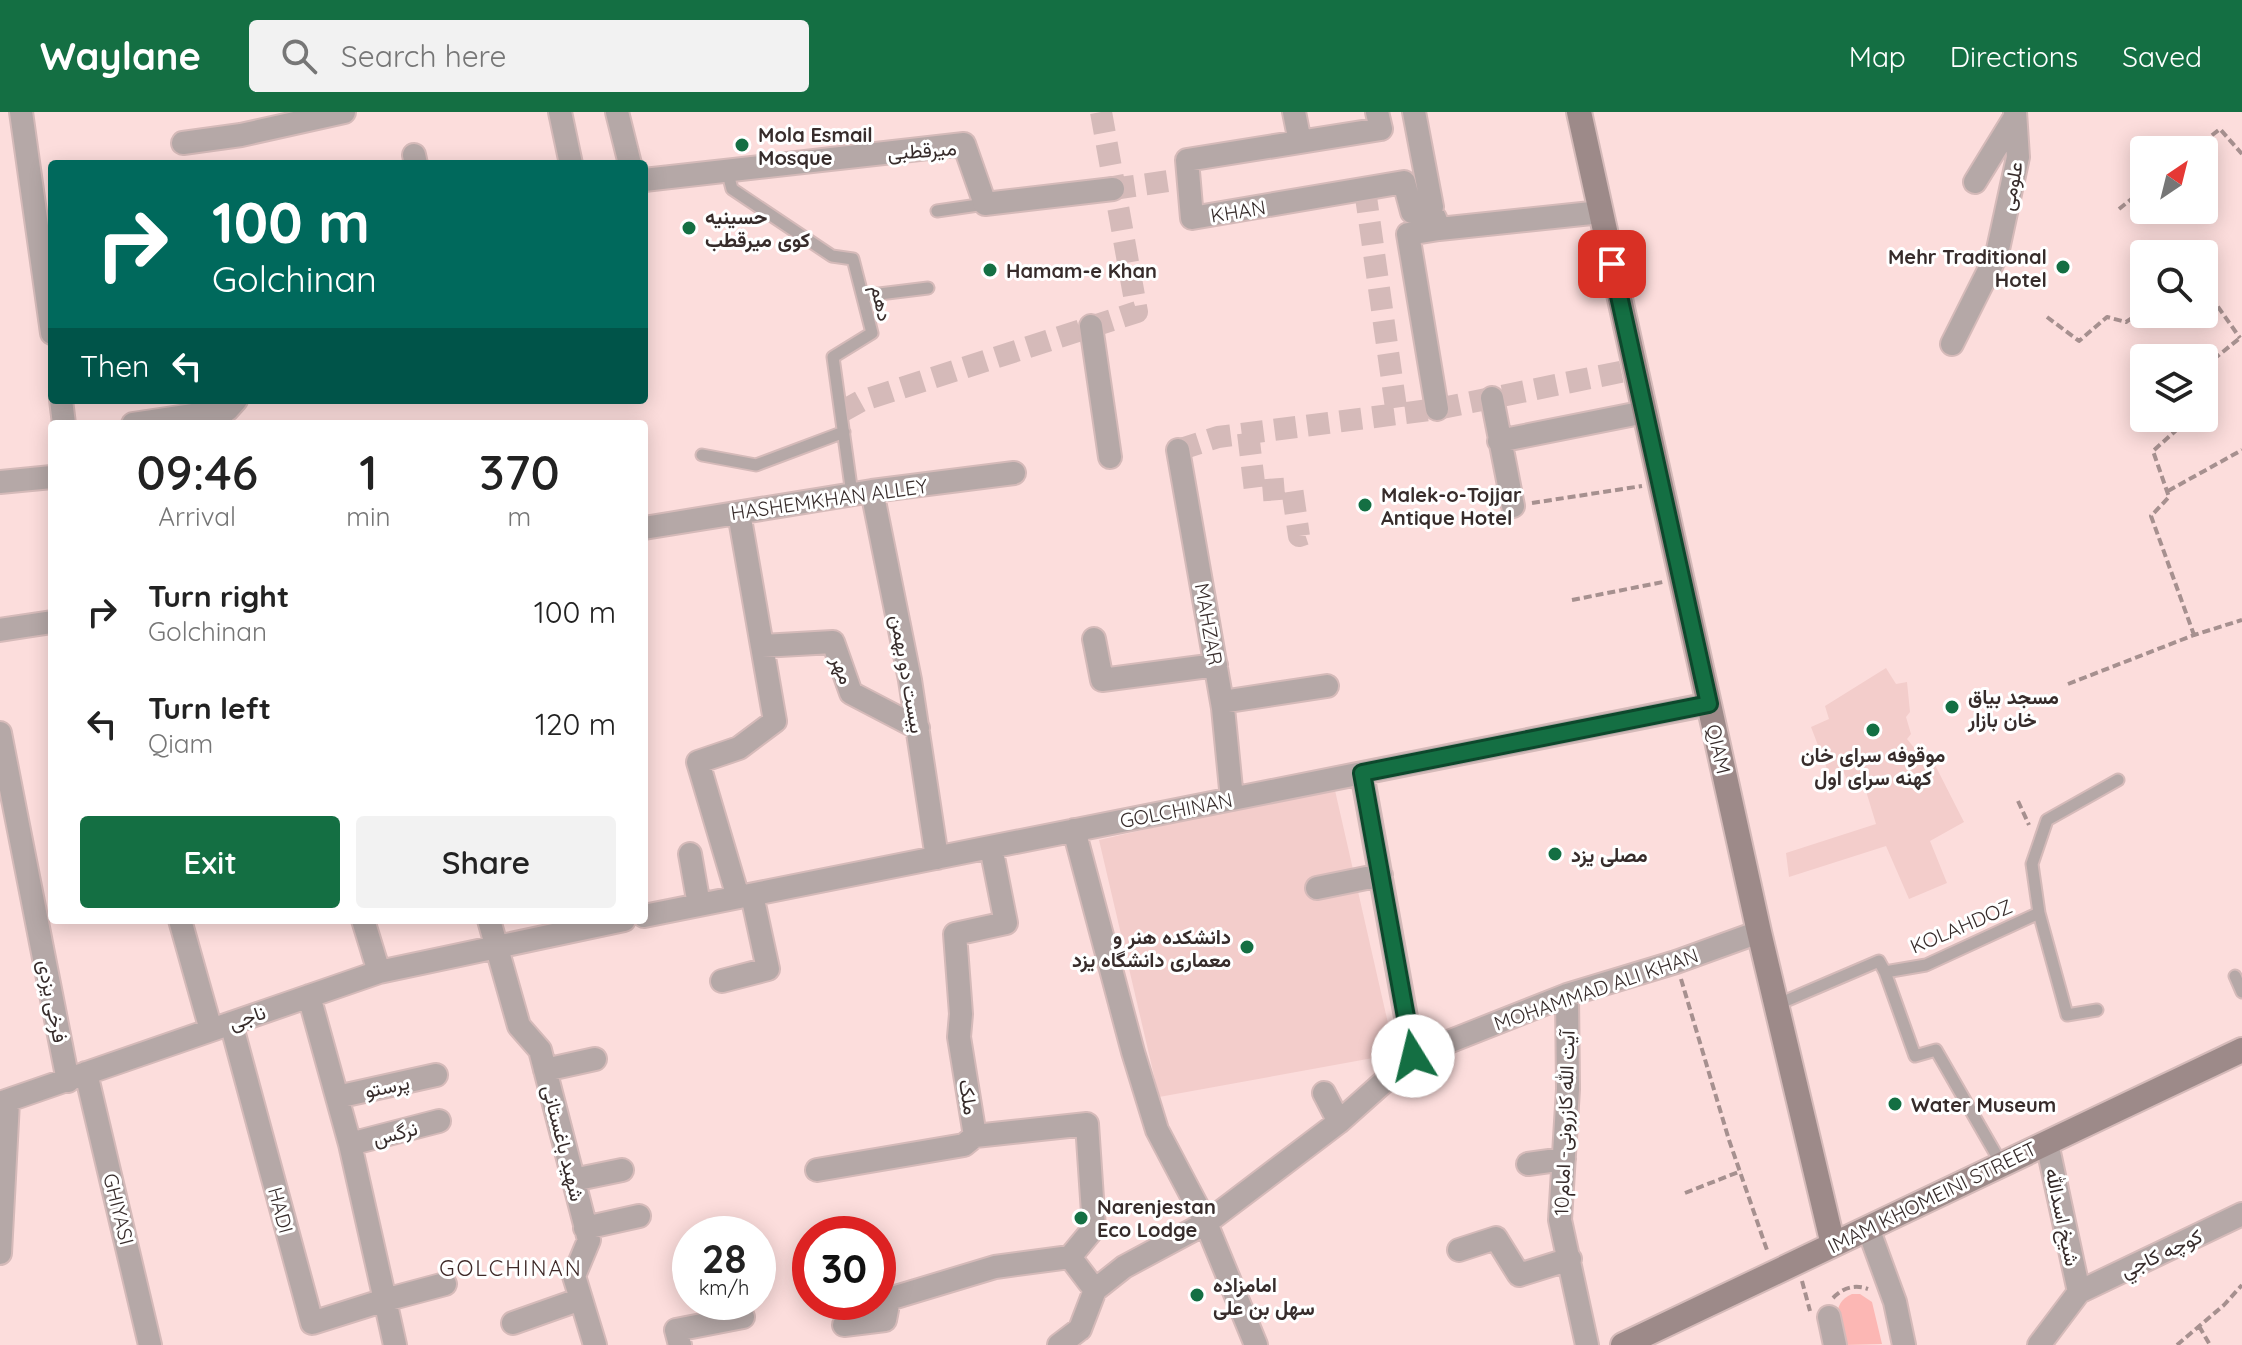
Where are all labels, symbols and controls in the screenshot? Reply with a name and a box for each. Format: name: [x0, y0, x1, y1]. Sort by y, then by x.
search box: [249, 20, 809, 92]
text: Waylane: [40, 32, 201, 80]
icon: search: [277, 34, 321, 78]
text: Search here: [341, 37, 506, 75]
text: Map: [1849, 39, 1906, 74]
text: Directions: [1950, 39, 2078, 74]
text: Saved: [2122, 39, 2202, 74]
place label: Mola Esmail Mosque: [758, 122, 873, 170]
street label: میرقطبی: [887, 135, 958, 166]
marker: Mola Esmail Mosque: [733, 136, 751, 154]
north arrow: [2130, 136, 2218, 224]
map controls: [2130, 136, 2218, 432]
street label: علومی: [1994, 159, 2029, 213]
text: 100 m: [212, 187, 370, 257]
icon: right: [80, 192, 184, 296]
street label: KHAN: [1209, 194, 1267, 228]
place label: حسینیه کوی میرقطب: [705, 204, 810, 253]
marker: حسینیه کوی میرقطب: [680, 219, 698, 237]
pin: [1578, 230, 1646, 298]
button: search: [2130, 240, 2218, 328]
icon: arrive: [1590, 242, 1634, 286]
place label: Mehr Traditional Hotel: [1888, 244, 2047, 292]
text: Golchinan: [212, 256, 377, 301]
place label: Hamam-e Khan: [1006, 258, 1157, 283]
marker: Mehr Traditional Hotel: [2054, 258, 2072, 276]
marker: Hamam-e Khan: [981, 261, 999, 279]
street label: دهم: [865, 283, 898, 324]
icon: left: [165, 344, 209, 388]
button: layers: [2130, 344, 2218, 432]
text: Then: [80, 347, 149, 385]
text: 09:46: [136, 442, 258, 502]
text: 1: [359, 442, 378, 502]
text: 370: [479, 442, 560, 502]
street label: HASHEMKHAN ALLEY: [729, 473, 929, 525]
place label: Malek-o-Tojjar Antique Hotel: [1381, 482, 1522, 530]
marker: Malek-o-Tojjar Antique Hotel: [1356, 496, 1374, 514]
text: Arrival: [158, 500, 236, 533]
text: min: [346, 500, 391, 533]
text: m: [507, 500, 531, 533]
text: Turn right: [148, 577, 289, 615]
street label: MAHZAR: [1189, 581, 1229, 667]
icon: right: [80, 590, 124, 634]
text: 100 m: [534, 593, 616, 631]
street label: بیست دو بهمن: [884, 613, 931, 735]
text: Golchinan: [148, 615, 267, 648]
street label: مهر: [825, 651, 860, 688]
place label: مسجد بیاق خان بازار: [1967, 684, 2059, 733]
text: Turn left: [148, 689, 271, 727]
marker: مسجد بیاق خان بازار: [1943, 698, 1961, 716]
icon: left: [80, 702, 124, 746]
text: 120 m: [535, 705, 616, 743]
marker: موقوفه سرای خان کهنه سرای اول: [1864, 721, 1882, 739]
street label: QIAM: [1701, 722, 1737, 776]
text: Qiam: [148, 727, 213, 760]
place label: موقوفه سرای خان کهنه سرای اول: [1801, 742, 1945, 791]
street label: GOLCHINAN: [1118, 787, 1234, 833]
button: Exit: [80, 816, 340, 908]
button: Share: [356, 816, 616, 908]
place label: مصلی یزد: [1571, 842, 1648, 868]
marker: مصلی یزد: [1546, 845, 1564, 863]
street label: KOLAHDOZ: [1906, 893, 2016, 959]
place label: دانشکده هنر و معماری دانشگاه یزد: [1072, 924, 1231, 973]
marker: دانشکده هنر و معماری دانشگاه یزد: [1238, 938, 1256, 956]
street label: MOHAMMAD ALI KHAN: [1491, 942, 1701, 1036]
street label: فرخی یزدی: [32, 957, 73, 1045]
street label: ناجی: [225, 999, 269, 1035]
position arrow: [1371, 1014, 1455, 1098]
street label: آیت الله کازرونی- امام10: [1548, 1029, 1581, 1216]
street label: پرستو: [362, 1069, 412, 1105]
street label: ملک: [954, 1077, 984, 1117]
street label: شهید باغستانی: [536, 1082, 591, 1204]
place label: Water Museum: [1911, 1092, 2056, 1117]
marker: Water Museum: [1886, 1095, 1904, 1113]
street label: نرگس: [370, 1115, 420, 1152]
street label: IMAM KHOMEINI STREET: [1824, 1136, 2040, 1258]
street label: شیخ اسدالله: [2038, 1166, 2086, 1269]
street label: GHIYASI: [98, 1171, 140, 1247]
street label: HADI: [263, 1184, 299, 1236]
place label: Narenjestan Eco Lodge: [1097, 1194, 1216, 1242]
marker: Narenjestan Eco Lodge: [1072, 1209, 1090, 1227]
speed limit sign: 30: [792, 1216, 896, 1320]
street label: کوچه کاجي: [2116, 1223, 2208, 1287]
text: 28: [702, 1233, 746, 1283]
district label: GOLCHINAN: [439, 1254, 583, 1282]
place label: امامزاده سهل بن علی: [1213, 1272, 1315, 1321]
text: km/h: [699, 1275, 749, 1300]
marker: امامزاده سهل بن علی: [1188, 1286, 1206, 1304]

